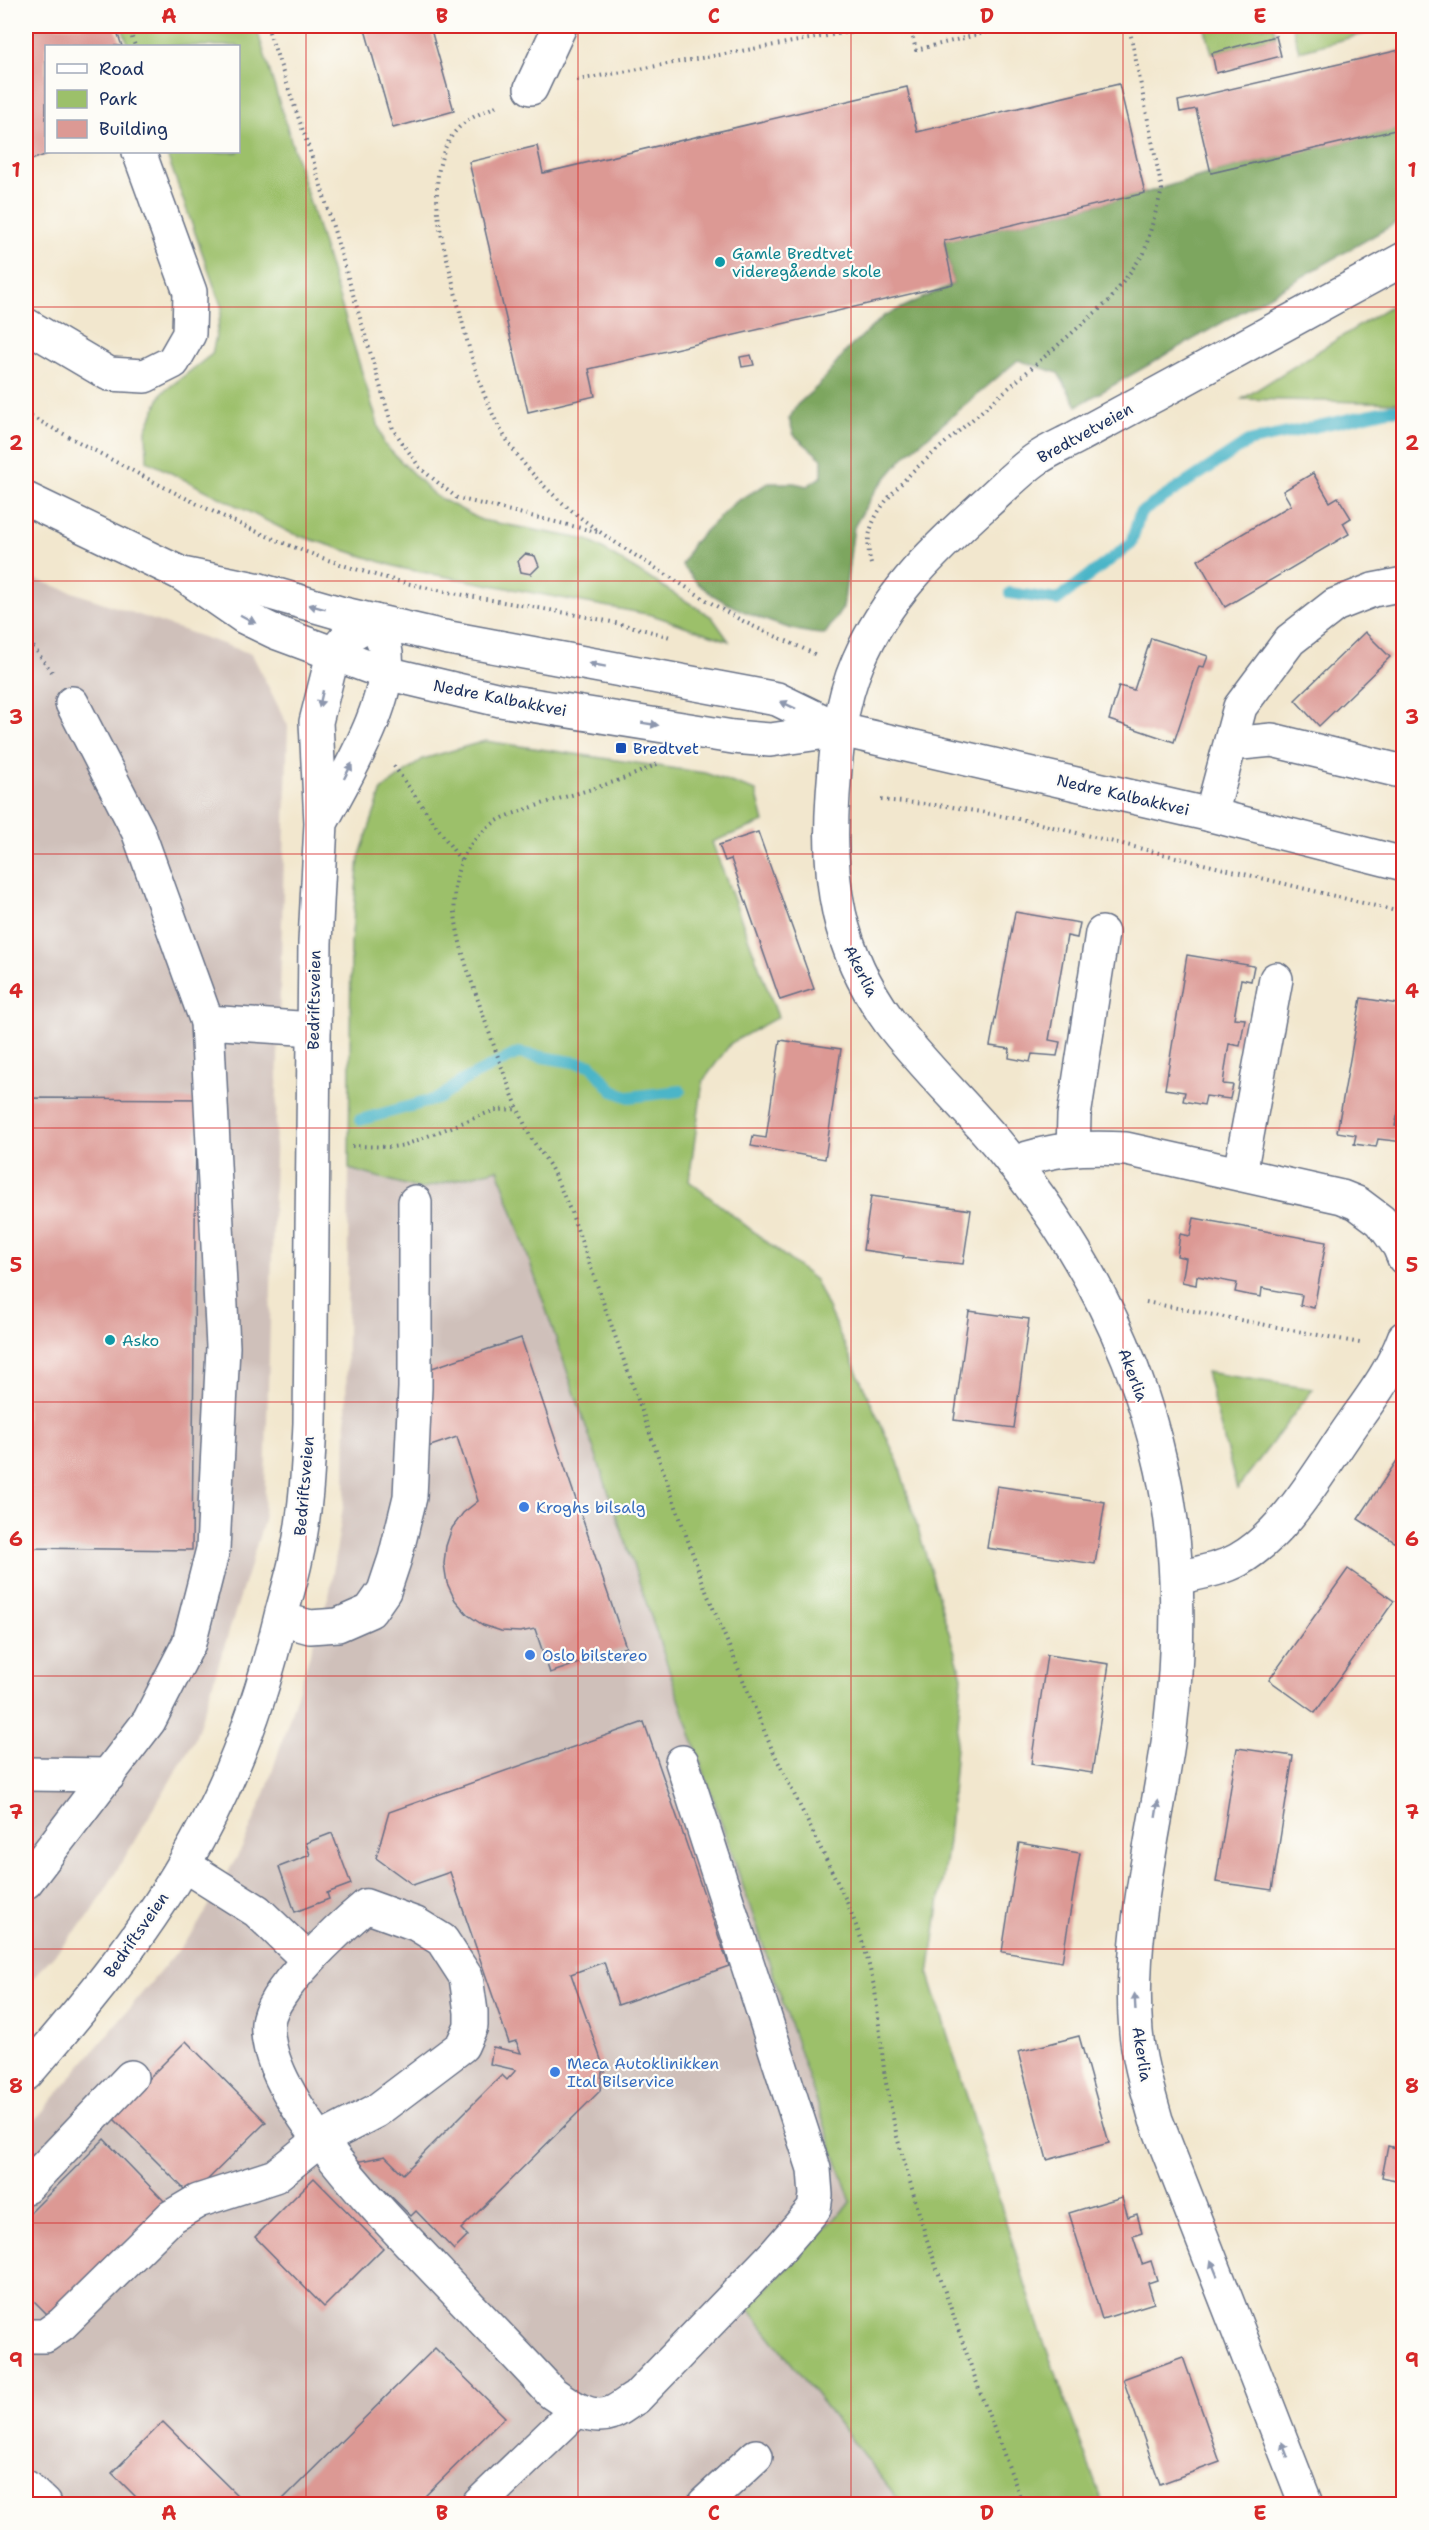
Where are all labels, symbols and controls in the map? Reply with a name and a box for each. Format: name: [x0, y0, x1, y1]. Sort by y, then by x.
text: A: [161, 3, 177, 29]
text: B: [436, 3, 448, 29]
text: C: [708, 3, 720, 29]
text: D: [980, 3, 994, 29]
text: E: [1253, 3, 1267, 29]
legend: [45, 45, 240, 153]
text: Road: [99, 57, 144, 81]
text: Park: [99, 87, 138, 111]
text: Building: [99, 117, 168, 141]
text: 1: [11, 157, 21, 183]
text: 1: [1407, 157, 1417, 183]
place label: Gamle Bredtvet videregående skole: [732, 243, 882, 282]
marker: Gamle Bredtvet videregående skole: [713, 255, 727, 269]
street label: Bredtvetveien: [1034, 398, 1137, 468]
text: 2: [9, 430, 23, 456]
text: 2: [1405, 430, 1419, 456]
one-way arrow: [308, 602, 326, 611]
one-way arrow: [240, 614, 257, 624]
one-way arrow: [588, 660, 607, 669]
street label: Nedre Kalbakkvei: [431, 675, 569, 721]
one-way arrow: [315, 690, 325, 709]
one-way arrow: [779, 700, 796, 709]
text: 3: [9, 704, 23, 730]
text: 3: [1405, 704, 1419, 730]
one-way arrow: [640, 720, 659, 729]
place label: Bredtvet: [633, 738, 699, 759]
marker: Bredtvet: [614, 741, 628, 755]
one-way arrow: [343, 762, 353, 780]
street label: Nedre Kalbakkvei: [1055, 770, 1191, 820]
street label: Akerlia: [839, 942, 883, 1000]
street label: Bedriftsveien: [303, 950, 325, 1050]
text: 4: [9, 978, 23, 1004]
text: 4: [1405, 978, 1419, 1004]
text: 5: [10, 1252, 22, 1278]
text: 5: [1406, 1252, 1418, 1278]
place label: Asko: [122, 1330, 159, 1351]
marker: Asko: [103, 1333, 117, 1347]
street label: Akerlia: [1113, 1346, 1153, 1404]
street label: Bedriftsveien: [289, 1435, 319, 1537]
place label: Kroghs bilsalg: [536, 1497, 646, 1518]
marker: Kroghs bilsalg: [517, 1500, 531, 1514]
text: 6: [9, 1526, 23, 1552]
text: 6: [1405, 1526, 1419, 1552]
place label: Oslo bilstereo: [542, 1645, 647, 1666]
marker: Oslo bilstereo: [523, 1648, 537, 1662]
text: 7: [9, 1799, 23, 1825]
one-way arrow: [1153, 1799, 1162, 1818]
text: 7: [1405, 1799, 1419, 1825]
street label: Bedriftsveien: [99, 1888, 173, 1982]
one-way arrow: [1131, 1993, 1140, 2012]
street label: Akerlia: [1127, 2025, 1157, 2083]
place label: Meca Autoklinikken Ital Bilservice: [567, 2053, 719, 2092]
marker: Meca Autoklinikken Ital Bilservice: [548, 2065, 562, 2079]
text: 8: [9, 2073, 23, 2099]
text: 8: [1405, 2073, 1419, 2099]
one-way arrow: [1209, 2259, 1218, 2277]
text: 9: [9, 2347, 23, 2373]
text: 9: [1405, 2347, 1419, 2373]
one-way arrow: [1279, 2441, 1289, 2459]
text: A: [161, 2500, 177, 2526]
text: B: [436, 2500, 448, 2526]
text: C: [708, 2500, 720, 2526]
text: D: [980, 2500, 994, 2526]
text: E: [1253, 2500, 1267, 2526]

